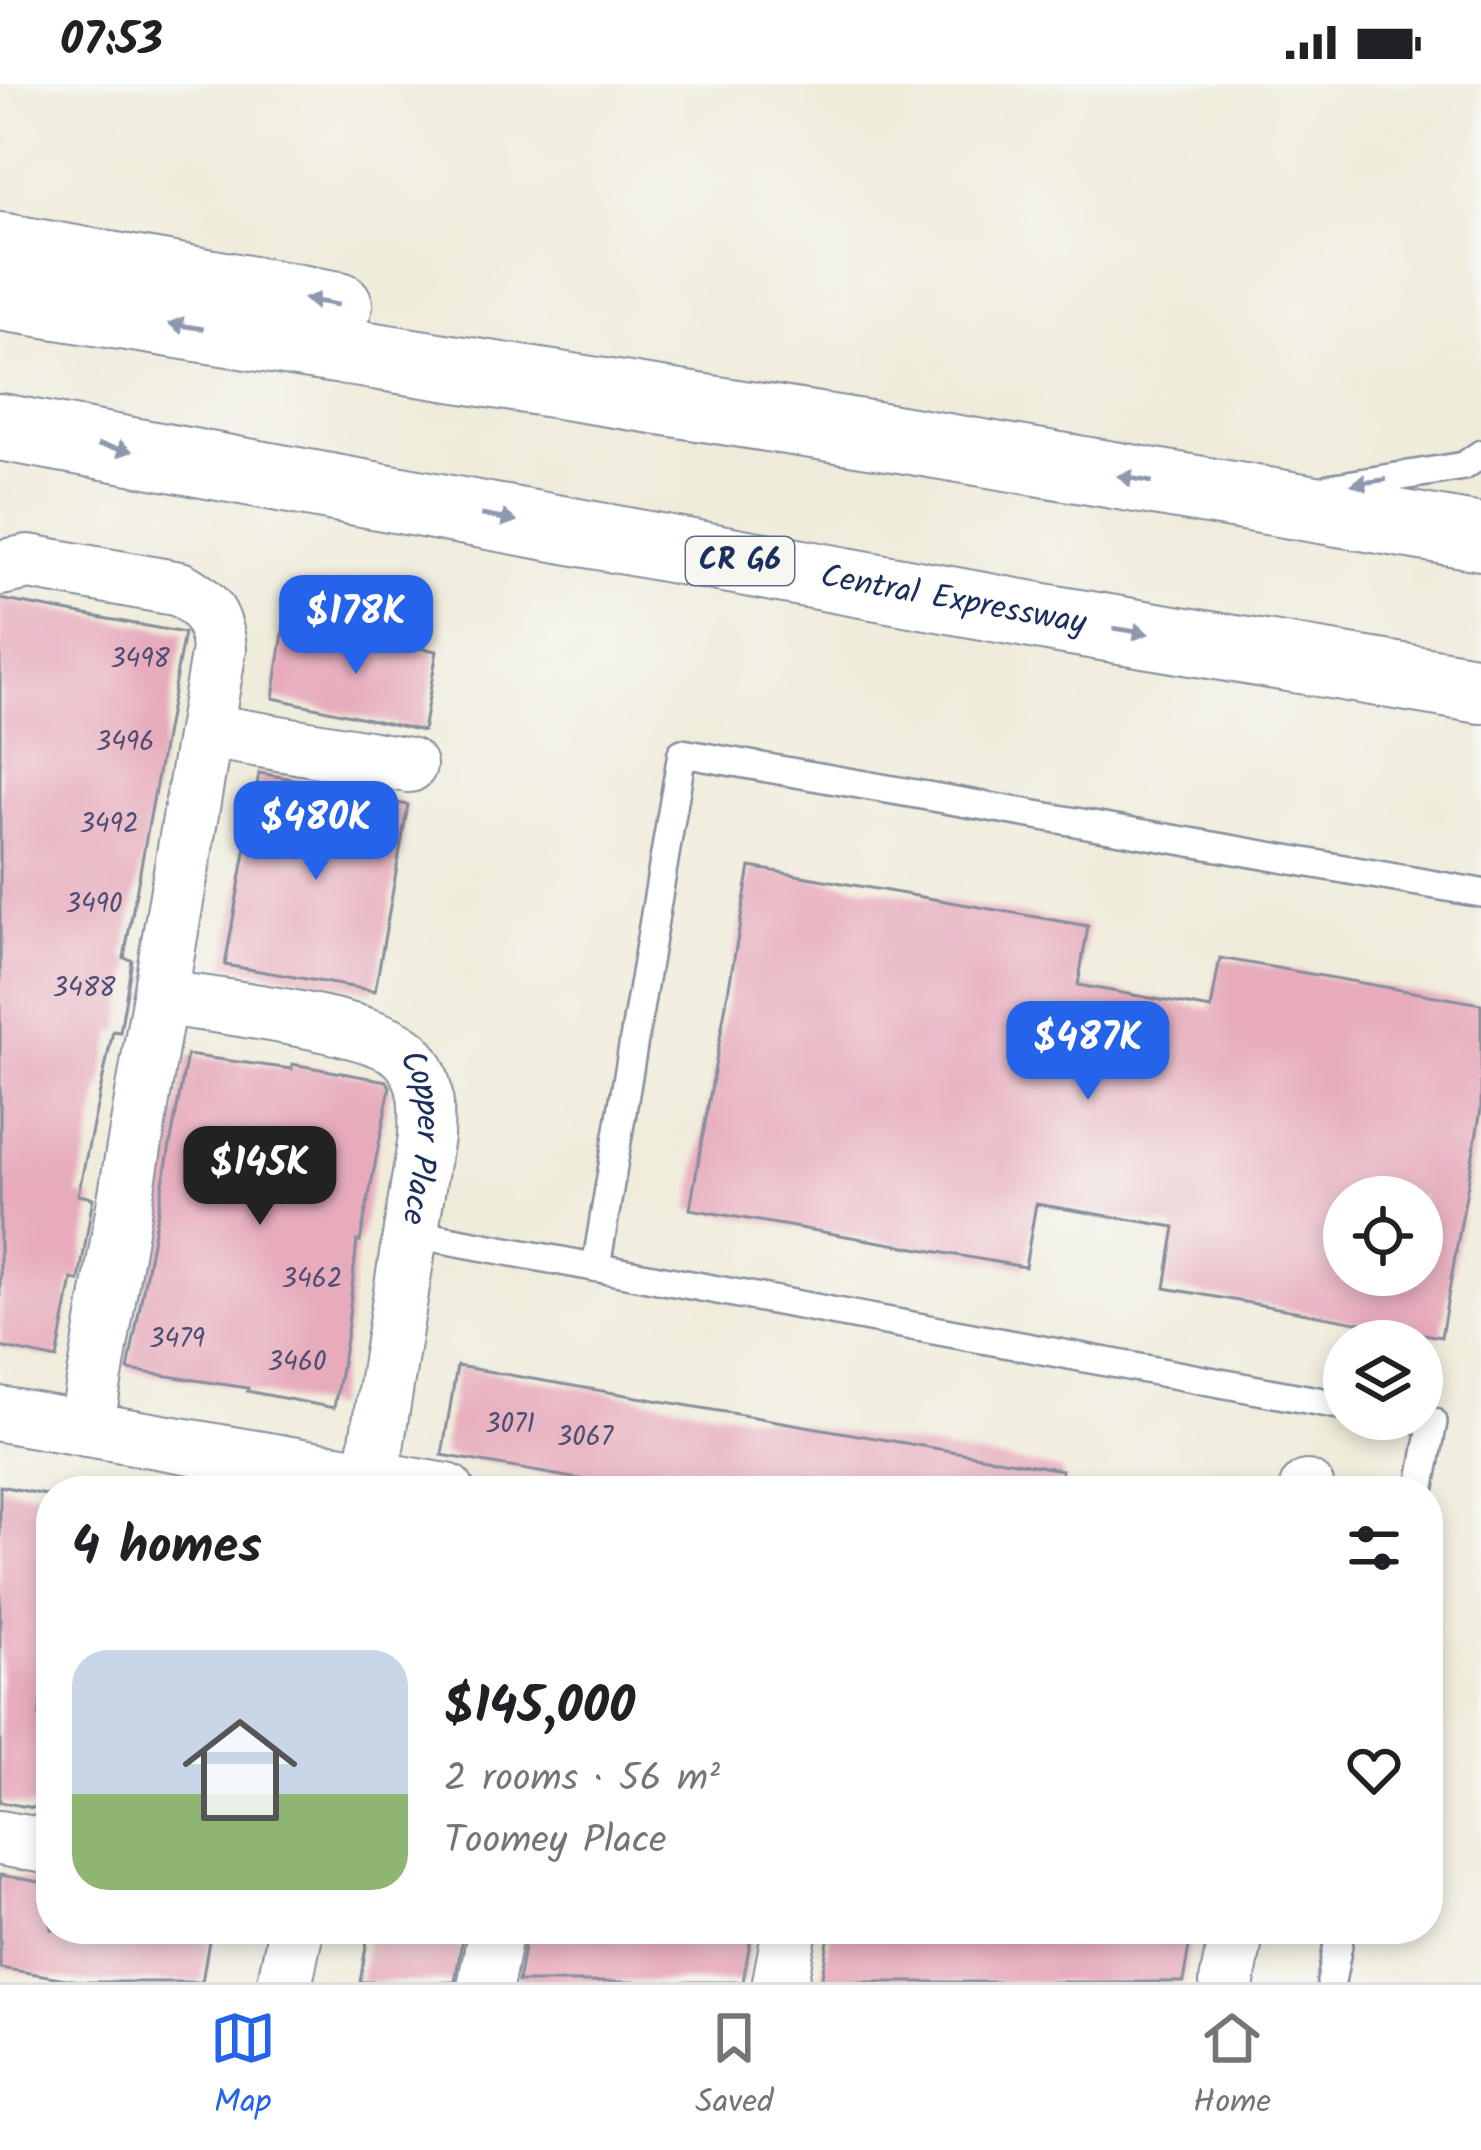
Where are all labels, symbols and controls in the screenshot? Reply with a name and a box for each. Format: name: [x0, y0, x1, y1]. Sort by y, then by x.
text: 07:53: [60, 6, 163, 78]
one-way arrow: [302, 293, 340, 311]
one-way arrow: [167, 317, 204, 336]
one-way arrow: [97, 438, 134, 457]
one-way arrow: [1116, 470, 1153, 489]
one-way arrow: [1350, 473, 1387, 492]
one-way arrow: [480, 509, 518, 527]
road number: CR G6: [686, 537, 794, 585]
street label: Central Expressway: [816, 550, 1091, 651]
pin: $178K: [272, 575, 440, 677]
text: $178K: [306, 583, 406, 645]
one-way arrow: [1112, 623, 1150, 641]
house number: 3498: [110, 638, 171, 681]
house number: 3496: [96, 721, 154, 764]
pin: $480K: [232, 781, 400, 883]
text: $480K: [261, 789, 371, 851]
house number: 3492: [79, 803, 139, 846]
house number: 3490: [66, 883, 122, 926]
house number: 3488: [53, 967, 116, 1010]
pin: $487K: [1004, 1001, 1172, 1103]
text: $487K: [1033, 1009, 1143, 1071]
street label: Copper Place: [385, 1038, 453, 1229]
pin: $145K: [176, 1126, 344, 1228]
text: $145K: [210, 1134, 310, 1196]
map controls: [1323, 1176, 1443, 1440]
button: locate: [1323, 1176, 1443, 1296]
house number: 3462: [282, 1258, 343, 1301]
house number: 3479: [149, 1318, 205, 1361]
button: layers: [1323, 1320, 1443, 1440]
house number: 3460: [268, 1341, 326, 1384]
house number: 3071: [485, 1403, 535, 1446]
house number: 3067: [557, 1416, 615, 1459]
text: 4 homes: [72, 1508, 262, 1589]
icon: filters: [1341, 1515, 1407, 1581]
text: $145,000: [444, 1668, 635, 1749]
icon: home: [168, 1698, 312, 1842]
icon: heart: [1341, 1737, 1407, 1803]
text: 2 rooms · 56 m²: [444, 1749, 720, 1811]
text: Toomey Place: [444, 1811, 667, 1873]
tab: Map: [210, 2005, 276, 2130]
tab: Saved: [695, 2005, 774, 2130]
tab: Home: [1193, 2005, 1271, 2130]

